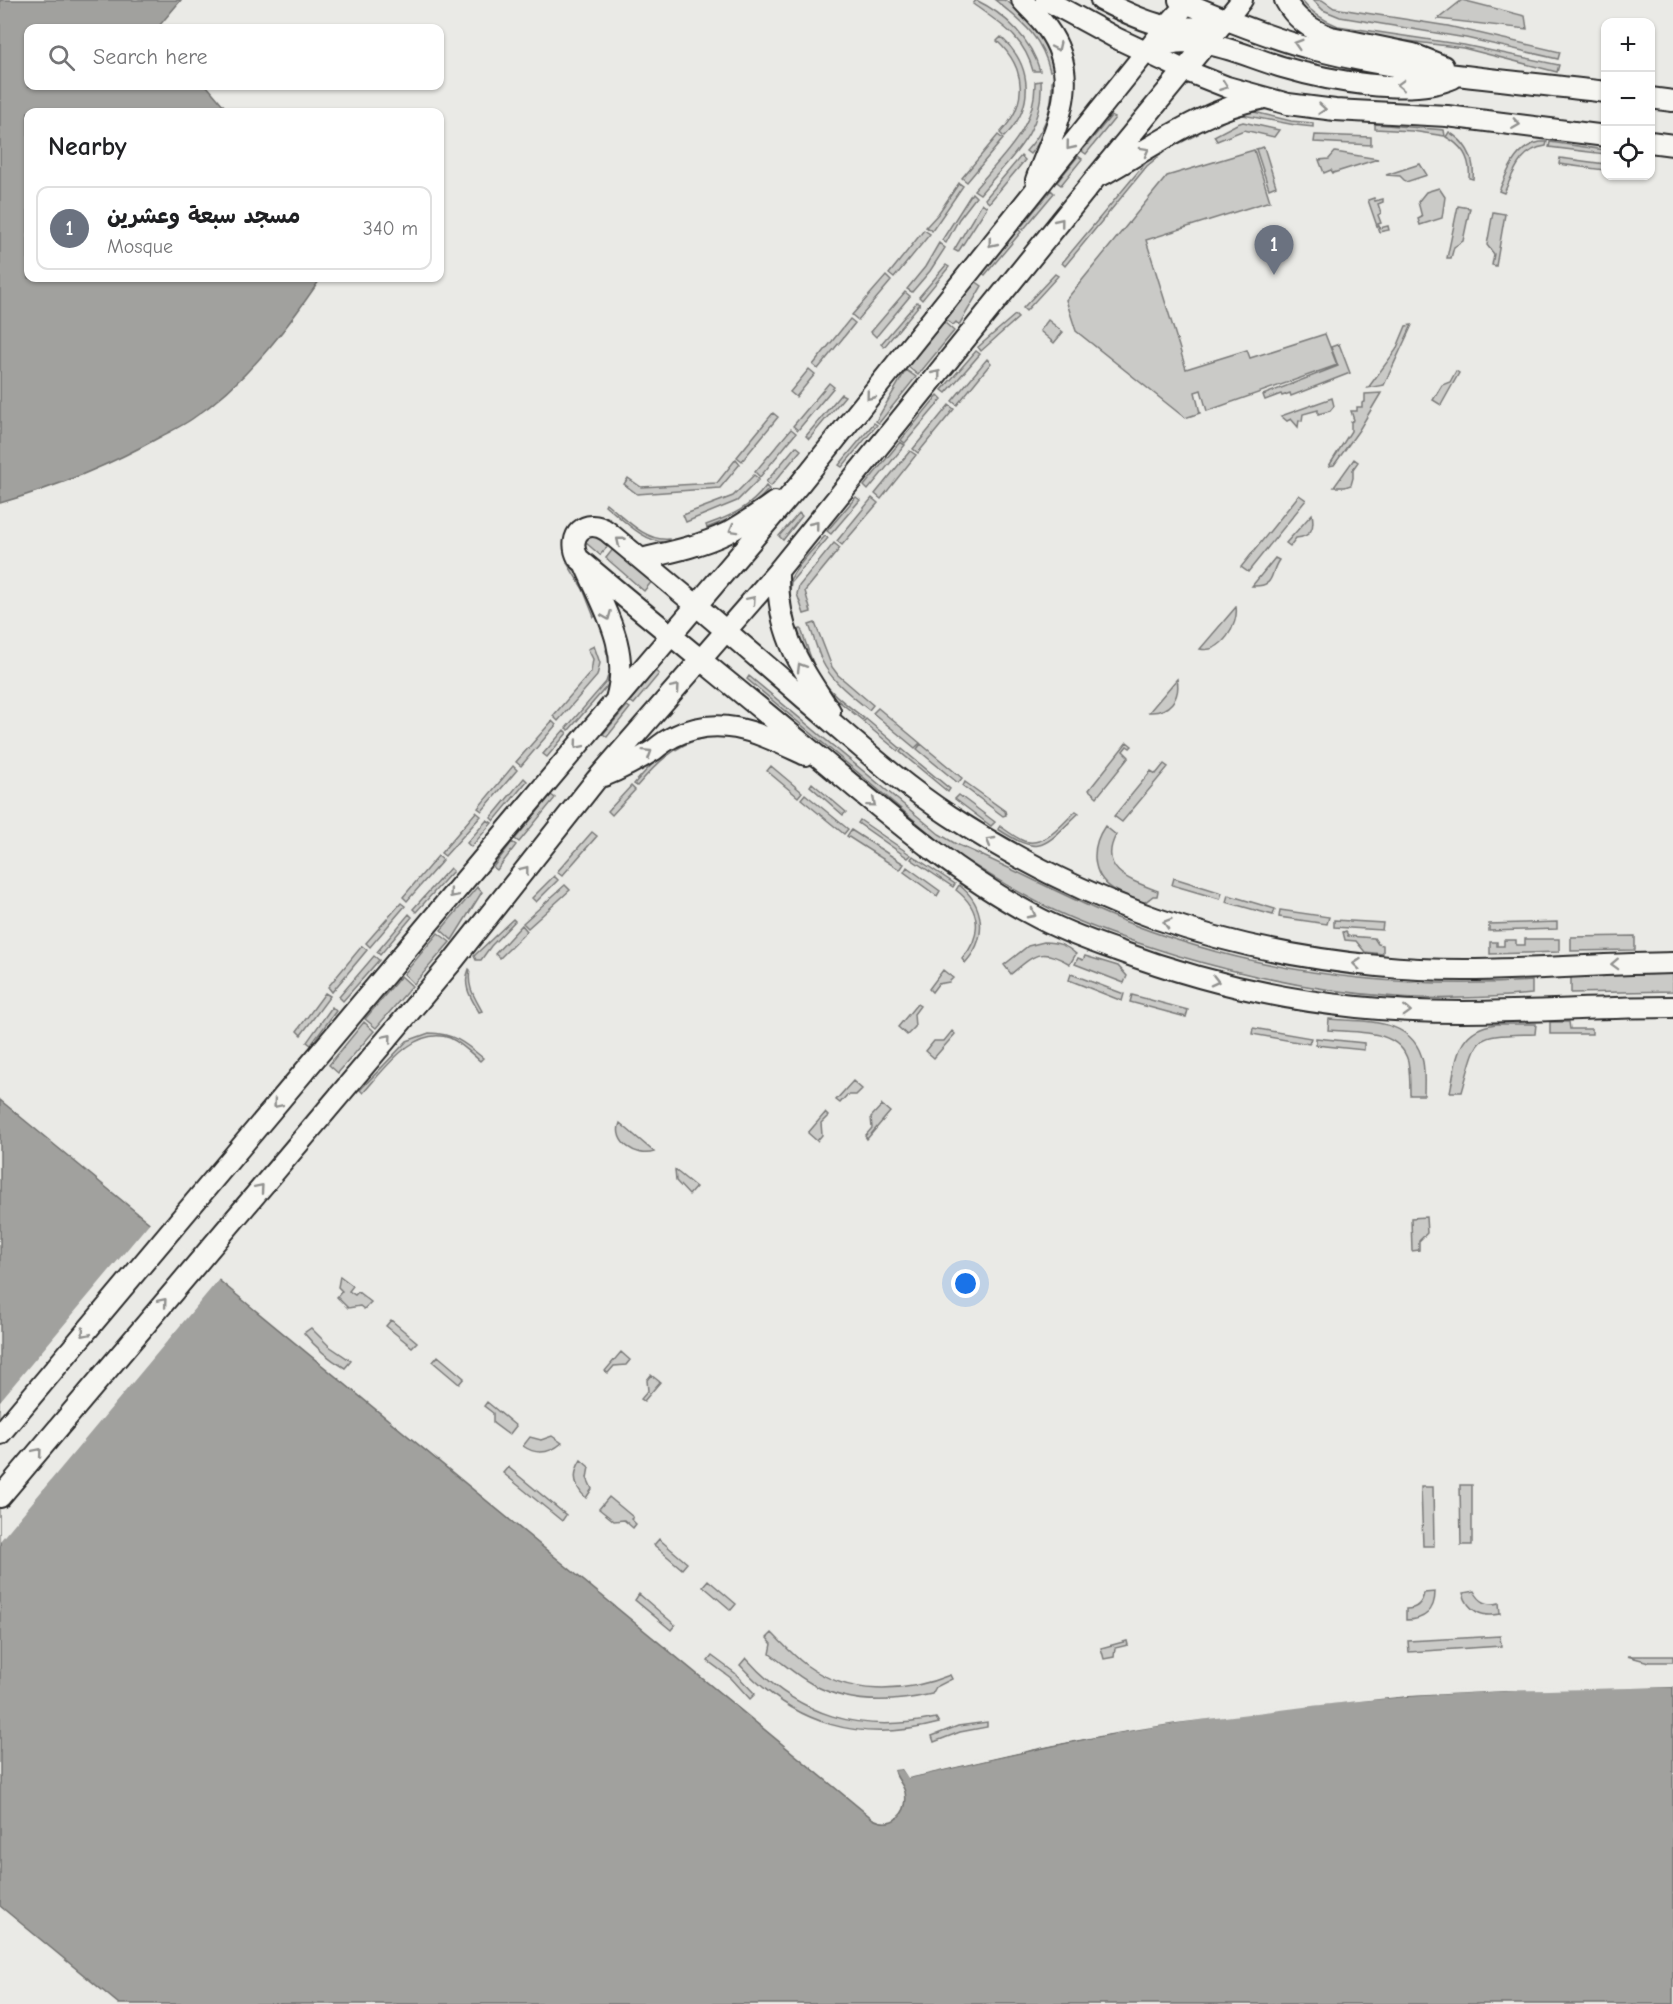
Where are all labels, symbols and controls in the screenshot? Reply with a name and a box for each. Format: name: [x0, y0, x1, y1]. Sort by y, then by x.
map controls: [1601, 18, 1655, 180]
button: +: [1601, 18, 1655, 72]
search box: [24, 24, 444, 90]
one-way arrow: [1293, 39, 1304, 51]
one-way arrow: [1050, 40, 1062, 51]
icon: search: [45, 41, 78, 74]
text: Search here: [93, 44, 208, 70]
button: −: [1601, 72, 1655, 126]
one-way arrow: [1218, 79, 1229, 92]
one-way arrow: [1397, 79, 1406, 92]
one-way arrow: [1317, 102, 1326, 115]
one-way arrow: [1511, 117, 1520, 130]
button: locate: [1601, 126, 1655, 180]
text: Nearby: [48, 132, 127, 162]
one-way arrow: [1067, 140, 1078, 151]
one-way arrow: [1139, 147, 1149, 158]
text: مسجد سبعة وعشرين: [107, 203, 300, 229]
text: 1: [66, 217, 73, 240]
text: 340 m: [363, 217, 418, 240]
one-way arrow: [1053, 218, 1064, 229]
pin: 1: [1254, 226, 1294, 275]
text: Mosque: [107, 235, 173, 258]
one-way arrow: [989, 237, 1000, 248]
one-way arrow: [930, 369, 941, 380]
one-way arrow: [867, 389, 878, 400]
one-way arrow: [807, 521, 818, 532]
one-way arrow: [729, 522, 739, 533]
one-way arrow: [616, 537, 627, 548]
one-way arrow: [745, 596, 756, 607]
one-way arrow: [600, 610, 612, 621]
one-way arrow: [797, 663, 808, 673]
one-way arrow: [669, 684, 680, 695]
one-way arrow: [574, 738, 585, 749]
one-way arrow: [642, 748, 652, 760]
one-way arrow: [865, 796, 876, 807]
one-way arrow: [986, 836, 997, 848]
one-way arrow: [517, 866, 528, 877]
one-way arrow: [449, 887, 460, 898]
one-way arrow: [1026, 907, 1036, 918]
one-way arrow: [1162, 918, 1173, 930]
one-way arrow: [1352, 958, 1361, 971]
one-way arrow: [1610, 958, 1619, 971]
one-way arrow: [1209, 974, 1219, 987]
one-way arrow: [1402, 1004, 1411, 1017]
one-way arrow: [381, 1034, 392, 1045]
one-way arrow: [273, 1097, 284, 1108]
one-way arrow: [253, 1184, 264, 1195]
your location: [951, 1269, 980, 1298]
one-way arrow: [156, 1298, 167, 1309]
one-way arrow: [81, 1326, 92, 1337]
one-way arrow: [30, 1448, 41, 1459]

